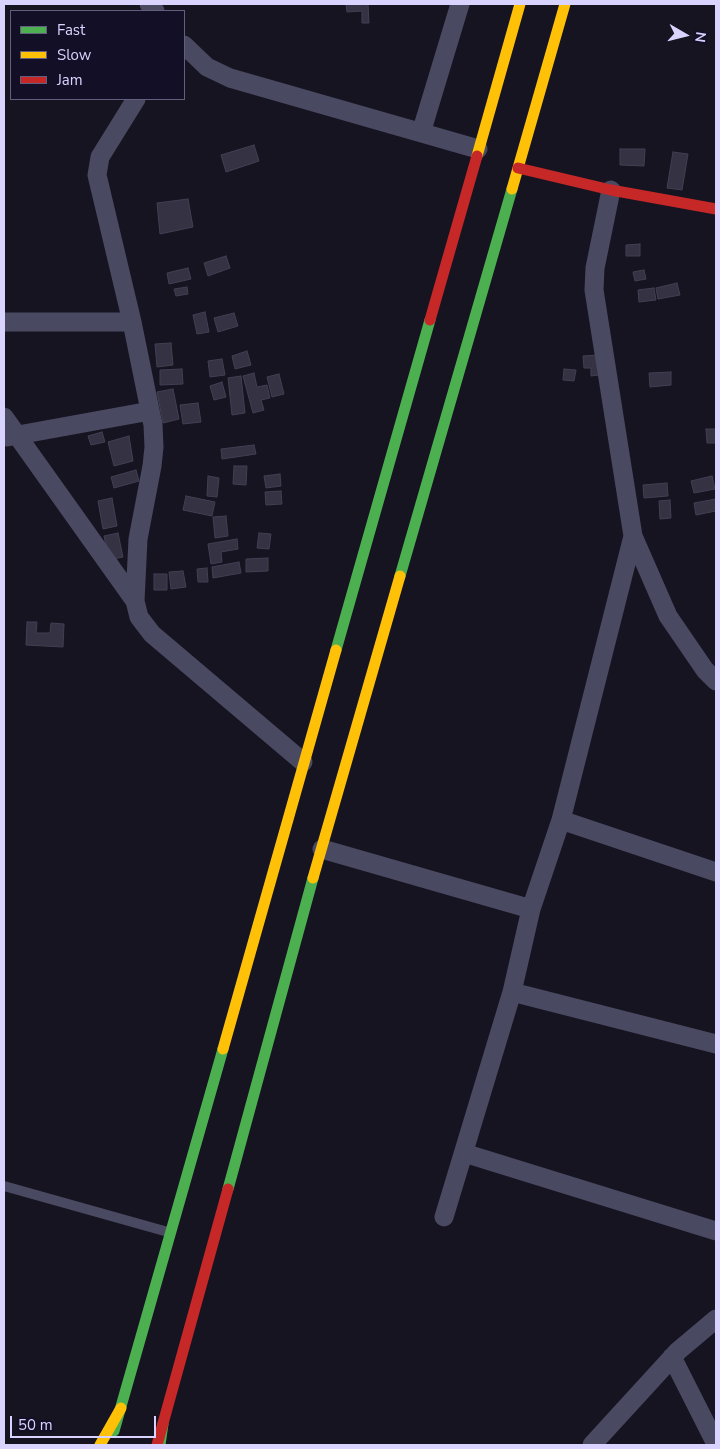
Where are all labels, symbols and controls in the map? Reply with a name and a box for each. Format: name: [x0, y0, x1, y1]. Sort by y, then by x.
legend: [10, 10, 185, 100]
north arrow: [660, 10, 710, 60]
text: Fast: [57, 20, 85, 40]
text: N: [690, 31, 710, 44]
text: Slow: [57, 45, 91, 65]
text: Jam: [57, 70, 83, 90]
scale bar: [12, 1406, 159, 1438]
text: 50 m: [18, 1415, 53, 1435]

